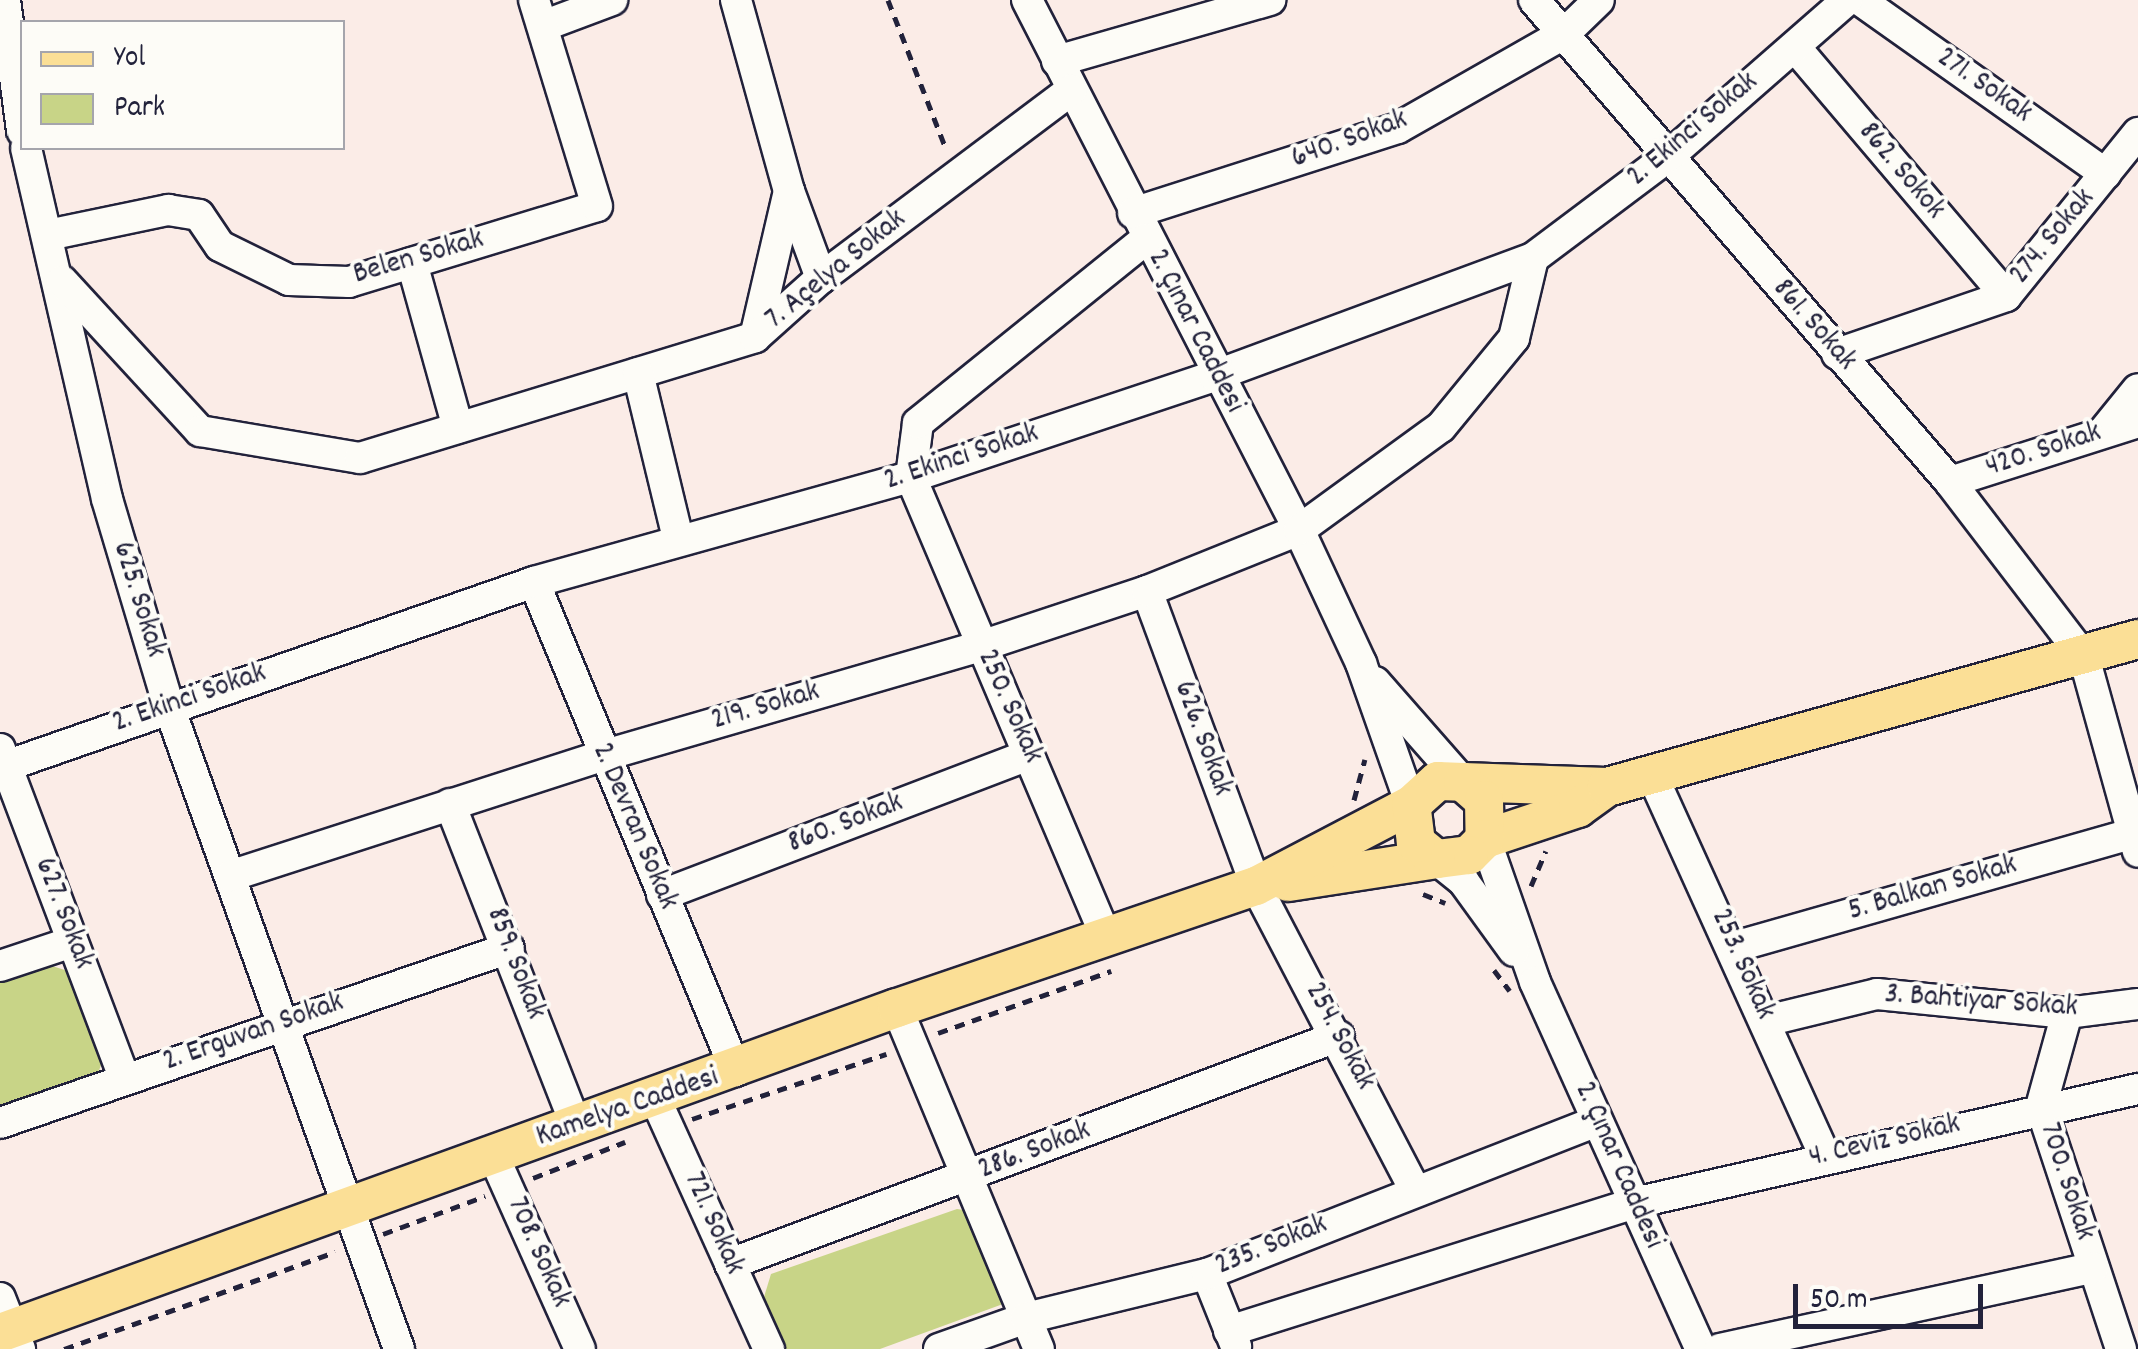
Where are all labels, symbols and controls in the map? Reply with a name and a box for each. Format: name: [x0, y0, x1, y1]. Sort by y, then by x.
legend: [20, 20, 345, 150]
text: Yol: [114, 38, 145, 81]
street label: 271. Sokak: [1928, 41, 2038, 133]
street label: 2. Ekinci Sokak: [1621, 66, 1767, 196]
text: Park: [114, 88, 165, 131]
street label: 640. Sokak: [1287, 103, 1413, 179]
street label: 862. Sokok: [1849, 116, 1951, 228]
street label: 274. Sokak: [2004, 183, 2104, 293]
street label: 7. Açelya Sokak: [759, 203, 915, 339]
street label: Belen Sokak: [350, 223, 488, 295]
street label: 2. Çınar Caddesi: [1137, 244, 1251, 420]
street label: 861. Sokak: [1763, 273, 1863, 379]
street label: 420. Sokak: [1982, 416, 2106, 488]
street label: 2. Ekinci Sokak: [880, 417, 1044, 501]
street label: 625. Sokak: [102, 538, 172, 662]
street label: 250. Sokak: [967, 645, 1049, 769]
street label: 2. Ekinci Sokak: [109, 657, 271, 743]
street label: 219. Sokak: [708, 675, 824, 741]
street label: 626. Sokak: [1164, 677, 1238, 801]
street label: 2. Devran Sokak: [582, 738, 684, 916]
street label: 860. Sokak: [783, 787, 909, 863]
street label: 5. Balkan Sokak: [1845, 849, 2021, 931]
street label: 627. Sokak: [24, 853, 100, 975]
street label: 859. Sokak: [476, 903, 552, 1025]
street label: 253. Sokak: [1701, 904, 1781, 1026]
street label: 254. Sokak: [1295, 977, 1381, 1097]
street label: 3. Bahtiyar Sokak: [1883, 978, 2079, 1028]
street label: 2. Erguvan Sokak: [159, 986, 349, 1082]
street label: Kamelya Caddesi: [532, 1061, 724, 1157]
street label: 2. Çınar Caddesi: [1564, 1077, 1670, 1255]
street label: 4. Ceviz Sokak: [1806, 1108, 1964, 1178]
street label: 286. Sokak: [974, 1114, 1096, 1190]
street label: 700. Sokak: [2029, 1119, 2101, 1245]
street label: 721. Sokak: [674, 1167, 750, 1281]
street label: 708. Sokak: [497, 1192, 577, 1314]
street label: 235. Sokak: [1211, 1208, 1333, 1286]
scale bar: [1798, 1264, 1988, 1326]
text: 50 m: [1810, 1280, 1868, 1323]

